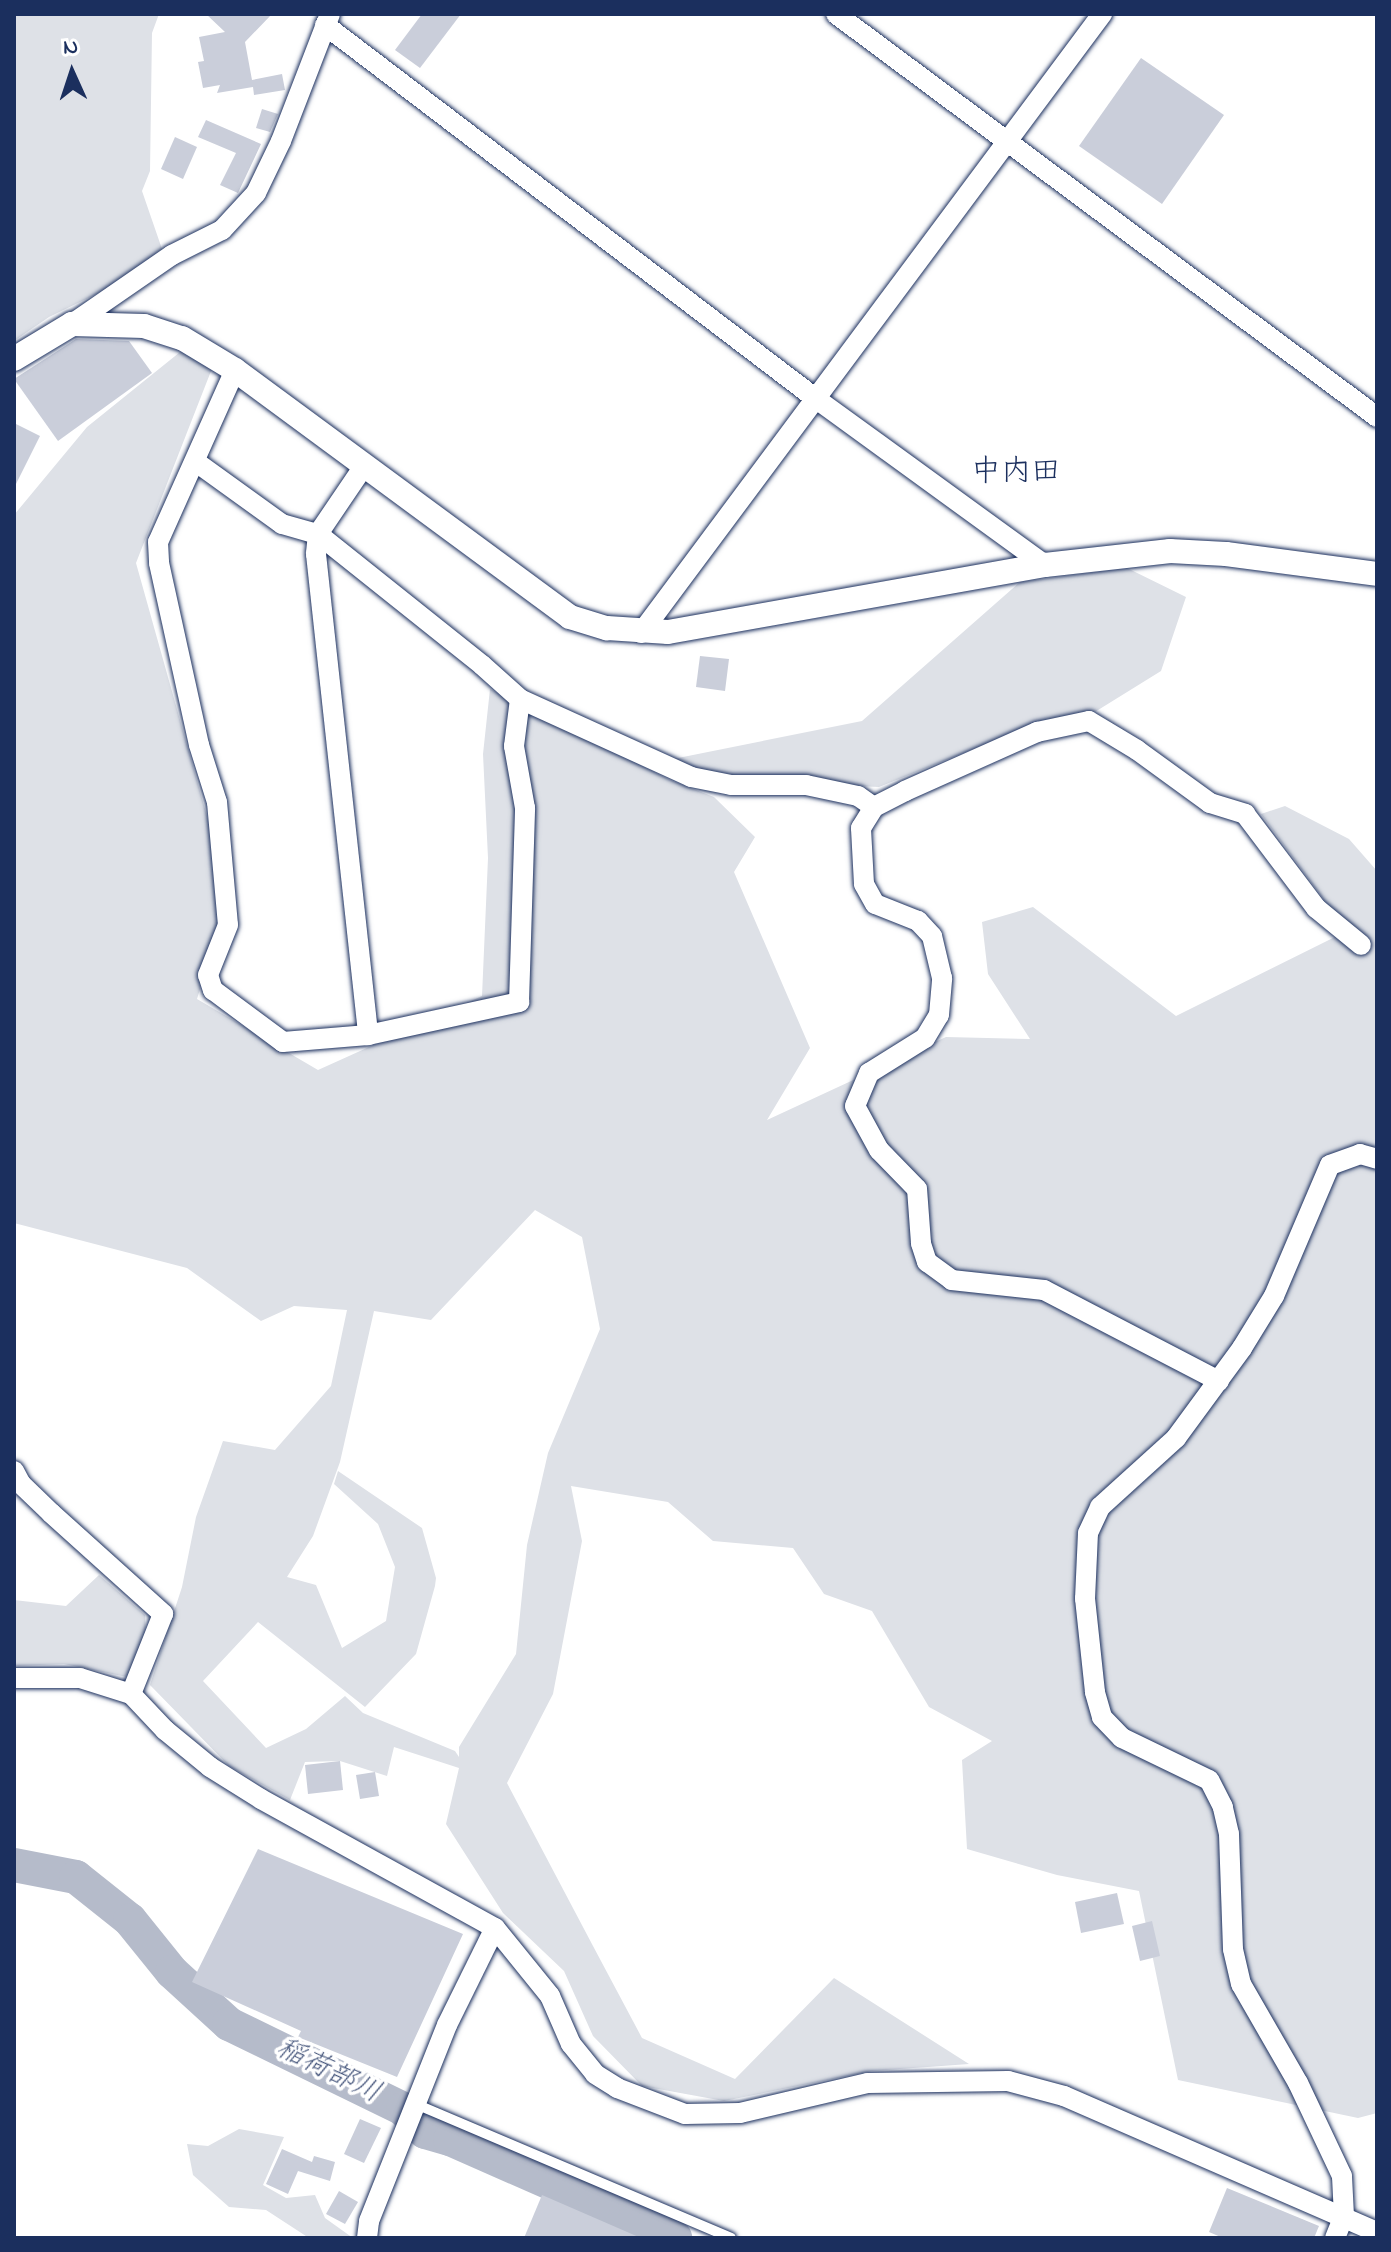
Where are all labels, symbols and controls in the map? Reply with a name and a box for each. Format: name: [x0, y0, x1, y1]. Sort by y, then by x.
north arrow: [32, 32, 112, 112]
text: N: [62, 32, 79, 64]
district label: 中内田: [971, 455, 1061, 491]
water label: 稲荷部川: [270, 2032, 386, 2112]

